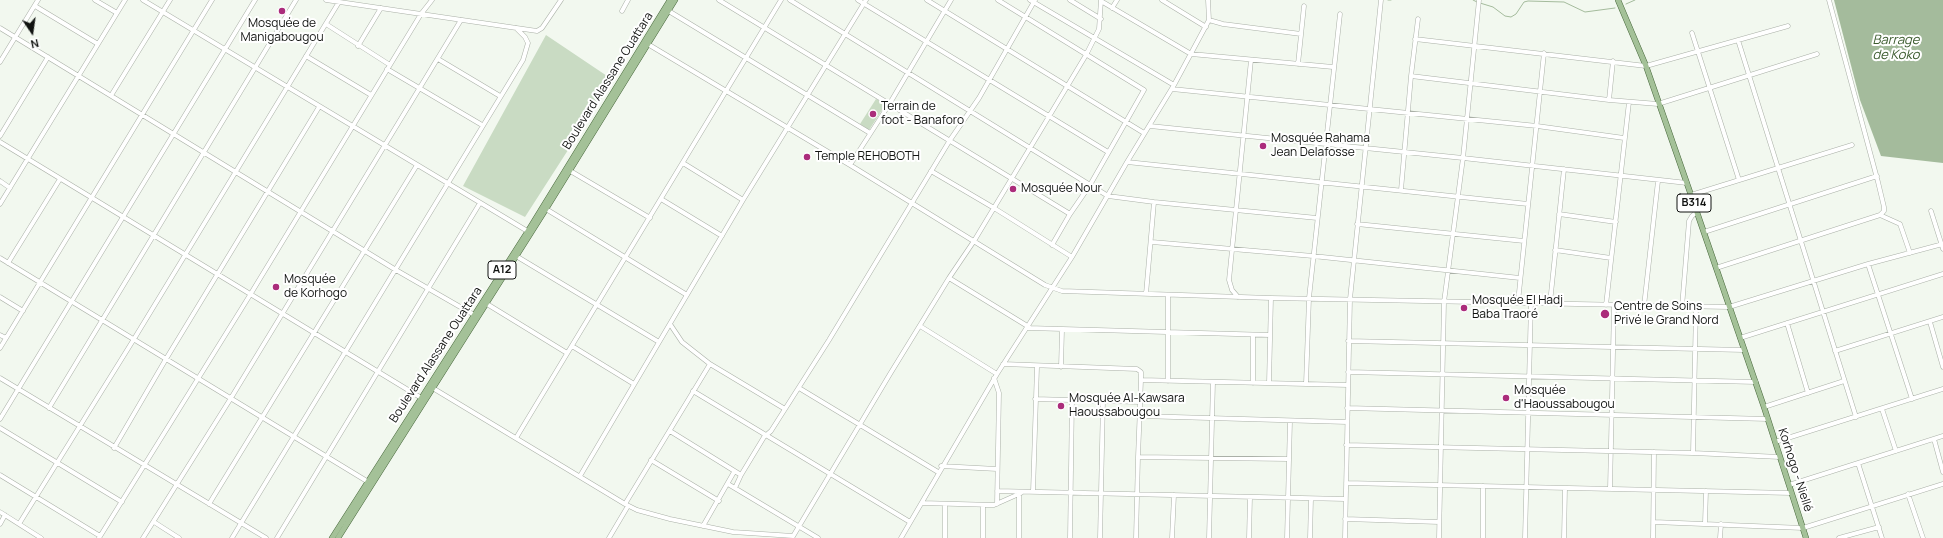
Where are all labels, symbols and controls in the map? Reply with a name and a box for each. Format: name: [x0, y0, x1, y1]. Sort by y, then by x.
marker: Mosquée de Manigabougou: [277, 6, 287, 16]
street label: Boulevard Alassane Ouattara: [560, 10, 656, 152]
north arrow: [12, 12, 52, 52]
place label: Mosquée de Manigabougou: [240, 17, 324, 45]
water label: Barrage de Koko: [1873, 32, 1919, 63]
text: N: [29, 36, 40, 52]
place label: Terrain de foot - Banaforo: [881, 100, 964, 128]
marker: Terrain de foot - Banaforo: [868, 109, 878, 119]
place label: Mosquée Rahama Jean Delafosse: [1271, 132, 1370, 160]
marker: Mosquée Rahama Jean Delafosse: [1258, 141, 1268, 151]
place label: Temple REHOBOTH: [815, 150, 920, 164]
marker: Temple REHOBOTH: [802, 152, 812, 162]
place label: Mosquée Nour: [1021, 182, 1102, 196]
marker: Mosquée Nour: [1008, 184, 1018, 194]
road number: B314: [1677, 194, 1711, 212]
road number: A12: [488, 261, 516, 279]
place label: Mosquée de Korhogo: [284, 273, 347, 301]
marker: Mosquée de Korhogo: [271, 282, 281, 292]
street label: Boulevard Alassane Ouattara: [387, 284, 485, 426]
place label: Mosquée El Hadj Baba Traoré: [1472, 294, 1563, 322]
place label: Centre de Soins Privé le Grand Nord: [1614, 300, 1719, 328]
marker: Mosquée El Hadj Baba Traoré: [1459, 303, 1469, 313]
marker: Centre de Soins Privé le Grand Nord: [1599, 308, 1611, 320]
place label: Mosquée d'Haoussabougou: [1514, 384, 1615, 412]
place label: Mosquée Al-Kawsara Haoussabougou: [1069, 392, 1185, 420]
marker: Mosquée d'Haoussabougou: [1501, 393, 1511, 403]
marker: Mosquée Al-Kawsara Haoussabougou: [1056, 401, 1066, 411]
street label: Korhogo - Niellé: [1775, 426, 1815, 514]

